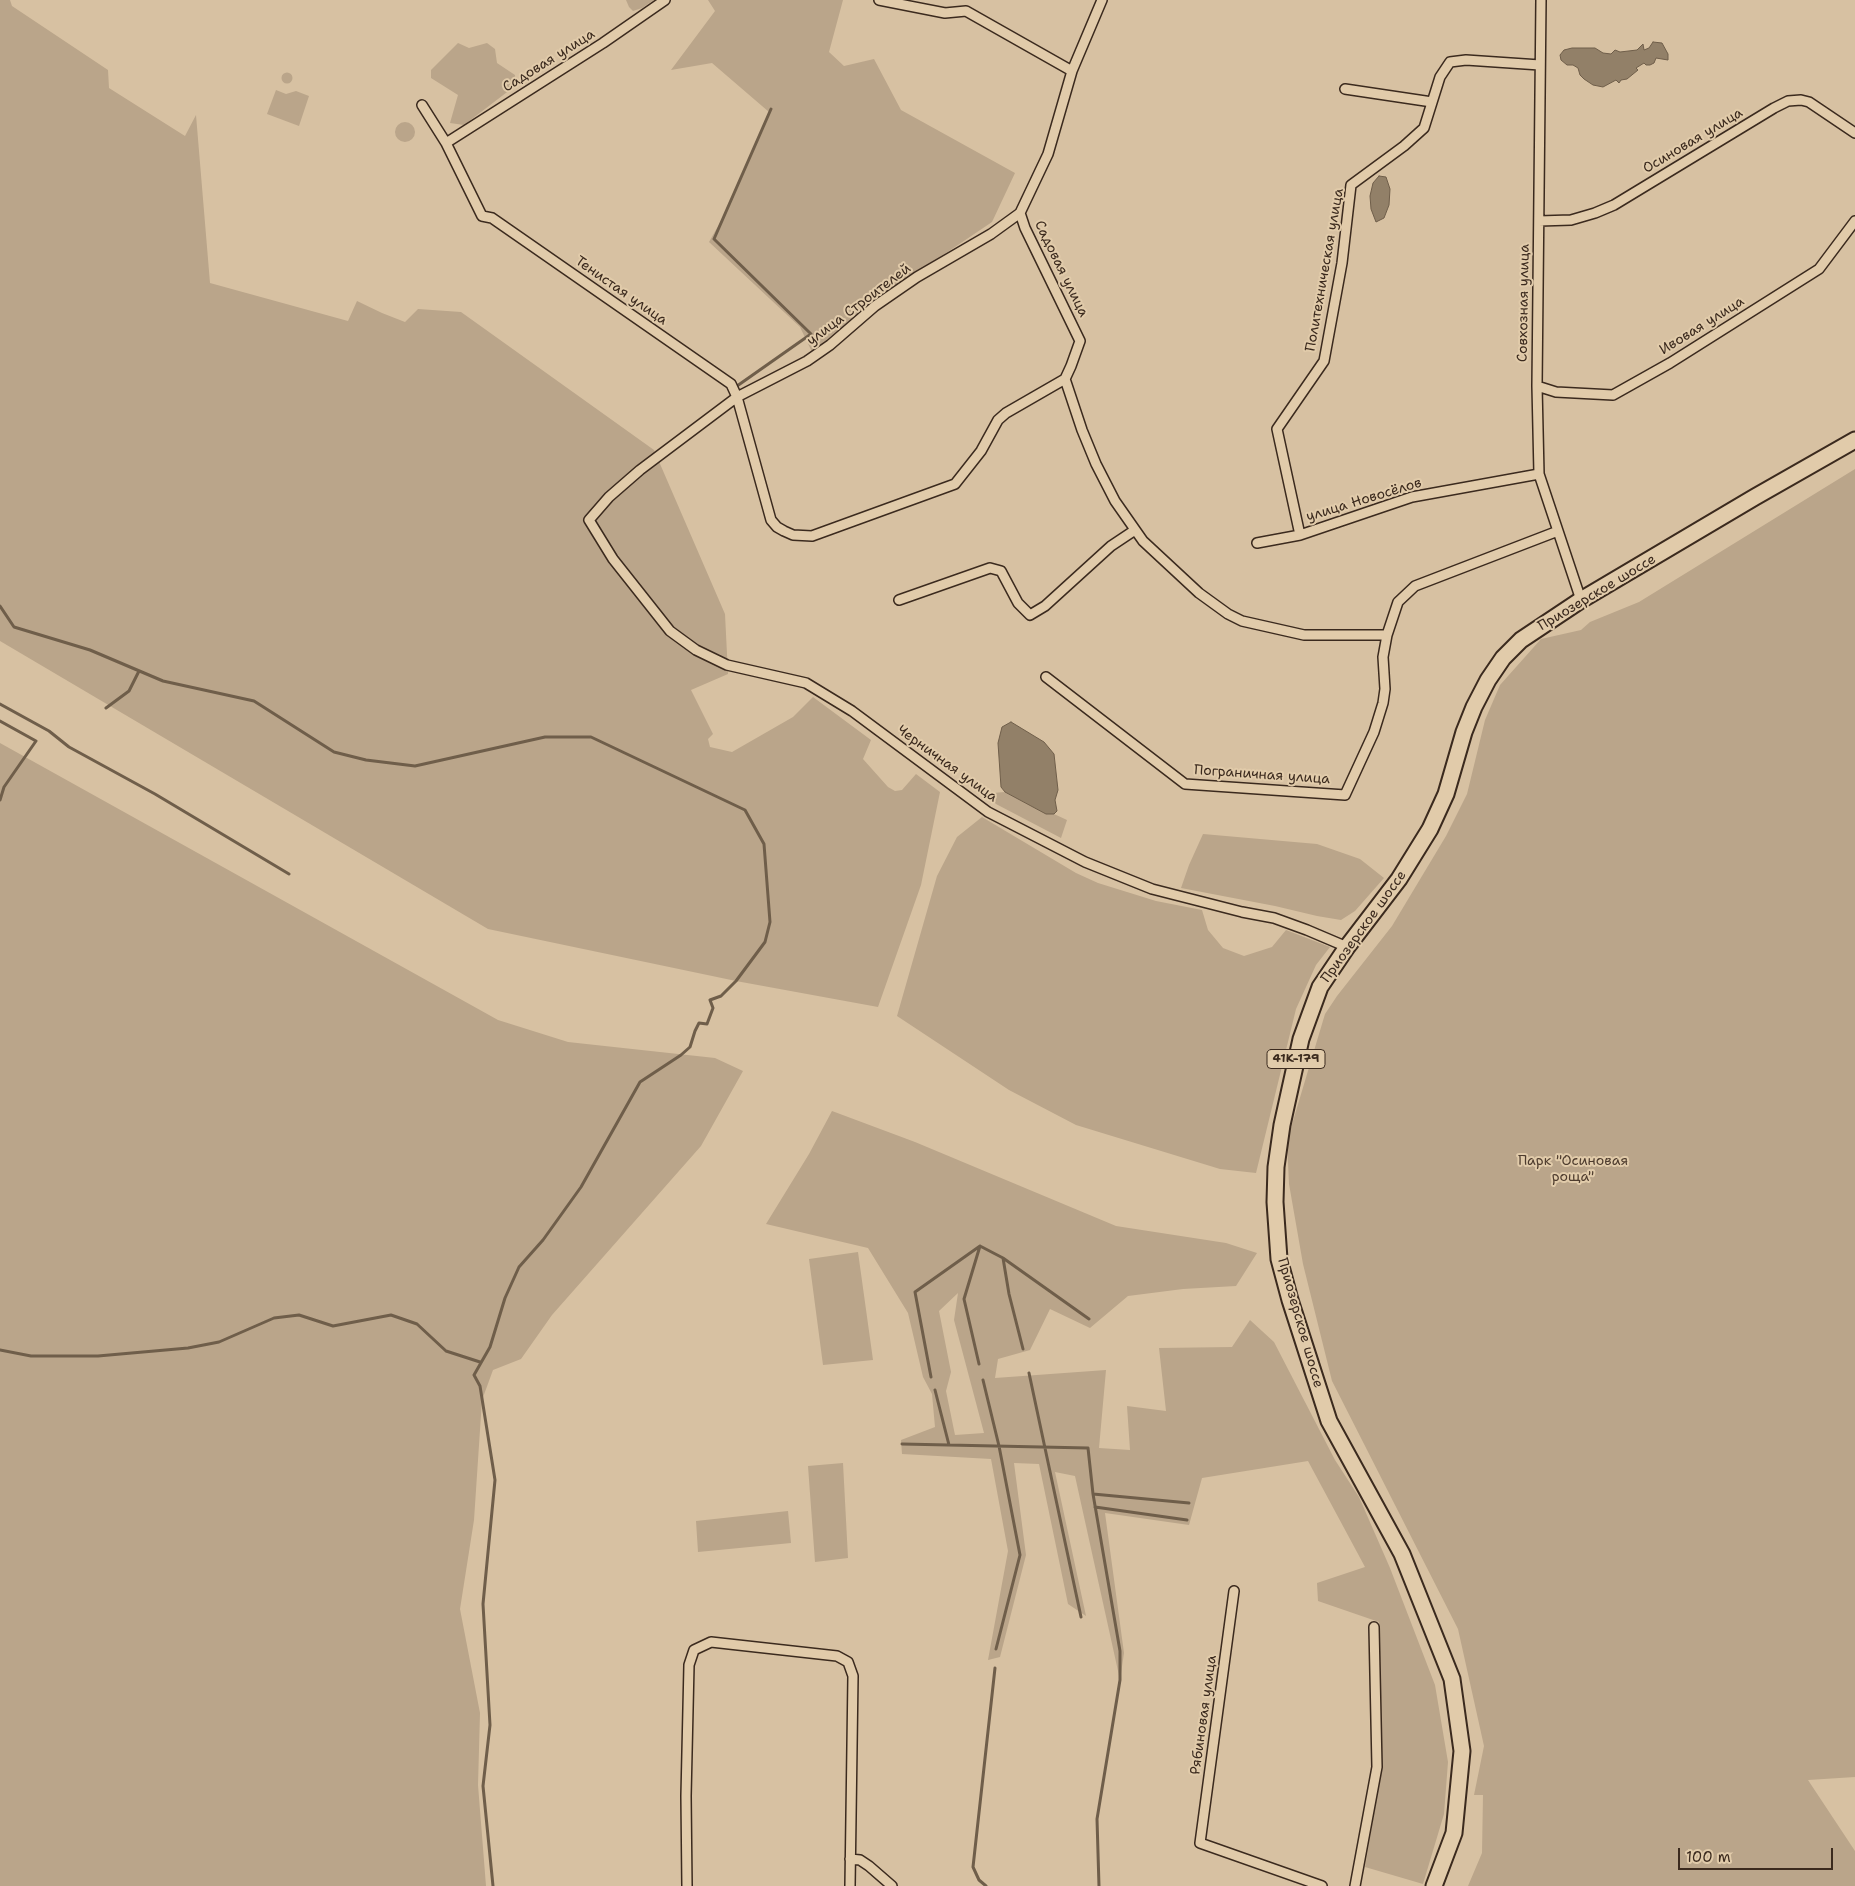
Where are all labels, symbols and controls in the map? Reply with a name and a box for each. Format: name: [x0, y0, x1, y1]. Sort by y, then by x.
street label: Садовая улица: [500, 26, 598, 96]
street label: Осиновая улица: [1640, 105, 1746, 177]
street label: Политехническая улица: [1302, 187, 1348, 353]
street label: Садовая улица: [1030, 218, 1092, 320]
street label: Совхозная улица: [1515, 244, 1533, 362]
street label: Тенистая улица: [572, 253, 670, 329]
street label: улица Строителей: [804, 260, 914, 350]
street label: Ивовая улица: [1657, 293, 1747, 359]
street label: улица Новосёлов: [1304, 474, 1424, 526]
street label: Приозерское шоссе: [1535, 551, 1659, 635]
street label: Черничная улица: [893, 722, 1001, 806]
street label: Пограничная улица: [1193, 762, 1331, 788]
street label: Приозерское шоссе: [1318, 868, 1410, 986]
road number: 41К-179: [1267, 1050, 1325, 1068]
park label: Парк "Осиновая роща": [1518, 1153, 1628, 1186]
street label: Приозерское шоссе: [1273, 1256, 1327, 1390]
street label: Рябиновая улица: [1187, 1654, 1221, 1776]
scale bar: [1680, 1838, 1835, 1870]
text: 100 m: [1686, 1847, 1731, 1867]

